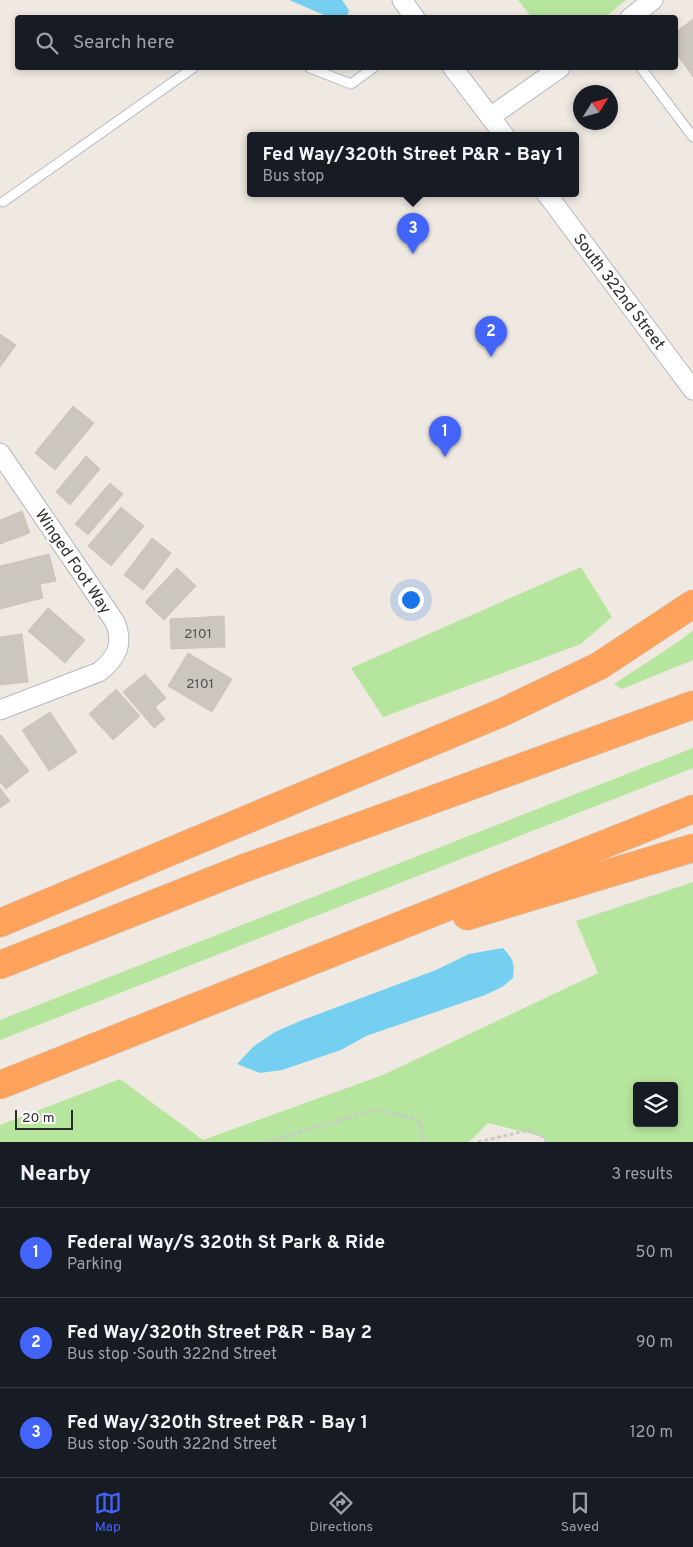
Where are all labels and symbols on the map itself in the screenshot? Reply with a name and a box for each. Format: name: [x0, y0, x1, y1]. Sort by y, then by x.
north arrow: [573, 85, 618, 130]
pin: 3: [397, 213, 429, 254]
street label: South 322nd Street: [568, 230, 669, 354]
pin: 2: [475, 316, 507, 357]
pin: 1: [429, 416, 461, 457]
street label: Winged Foot Way: [30, 506, 115, 618]
your location: [398, 587, 424, 613]
house number: 2101: [184, 626, 212, 643]
house number: 2101: [186, 676, 214, 693]
scale bar: [15, 1107, 72, 1130]

